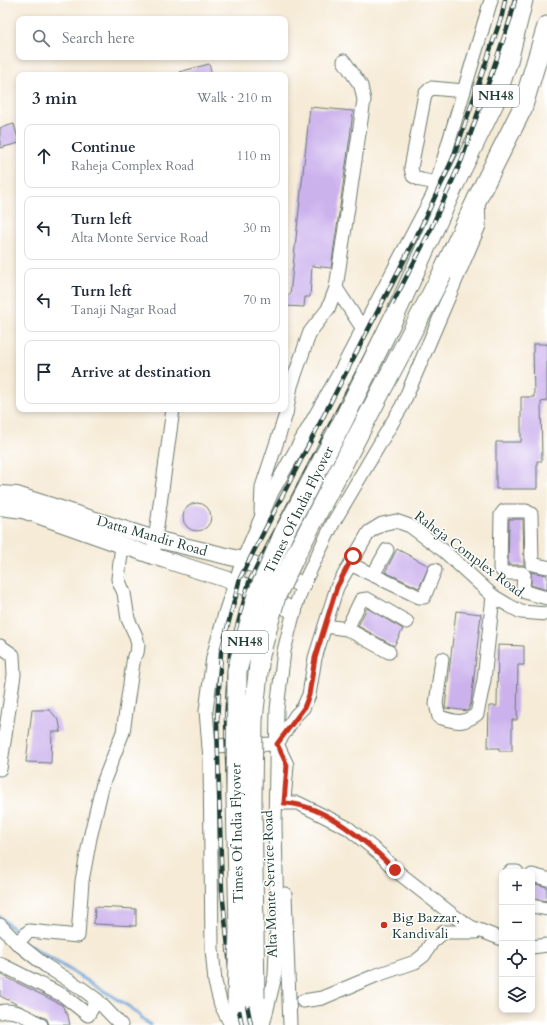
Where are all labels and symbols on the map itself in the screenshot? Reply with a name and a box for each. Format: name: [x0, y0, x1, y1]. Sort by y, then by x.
road number: NH48: [473, 85, 519, 107]
street label: Times Of India Flyover: [260, 442, 339, 577]
street label: Raheja Complex Road: [410, 507, 528, 602]
street label: Datta Mandir Road: [94, 511, 210, 561]
route start: [344, 547, 362, 565]
road number: NH48: [222, 631, 268, 653]
street label: Times Of India Flyover: [226, 762, 248, 903]
street label: Alta Monte Service Road: [258, 809, 282, 958]
route end: [386, 861, 404, 879]
place label: Big Bazzar, Kandivali: [392, 908, 460, 943]
marker: Big Bazzar, Kandivali: [379, 920, 389, 930]

